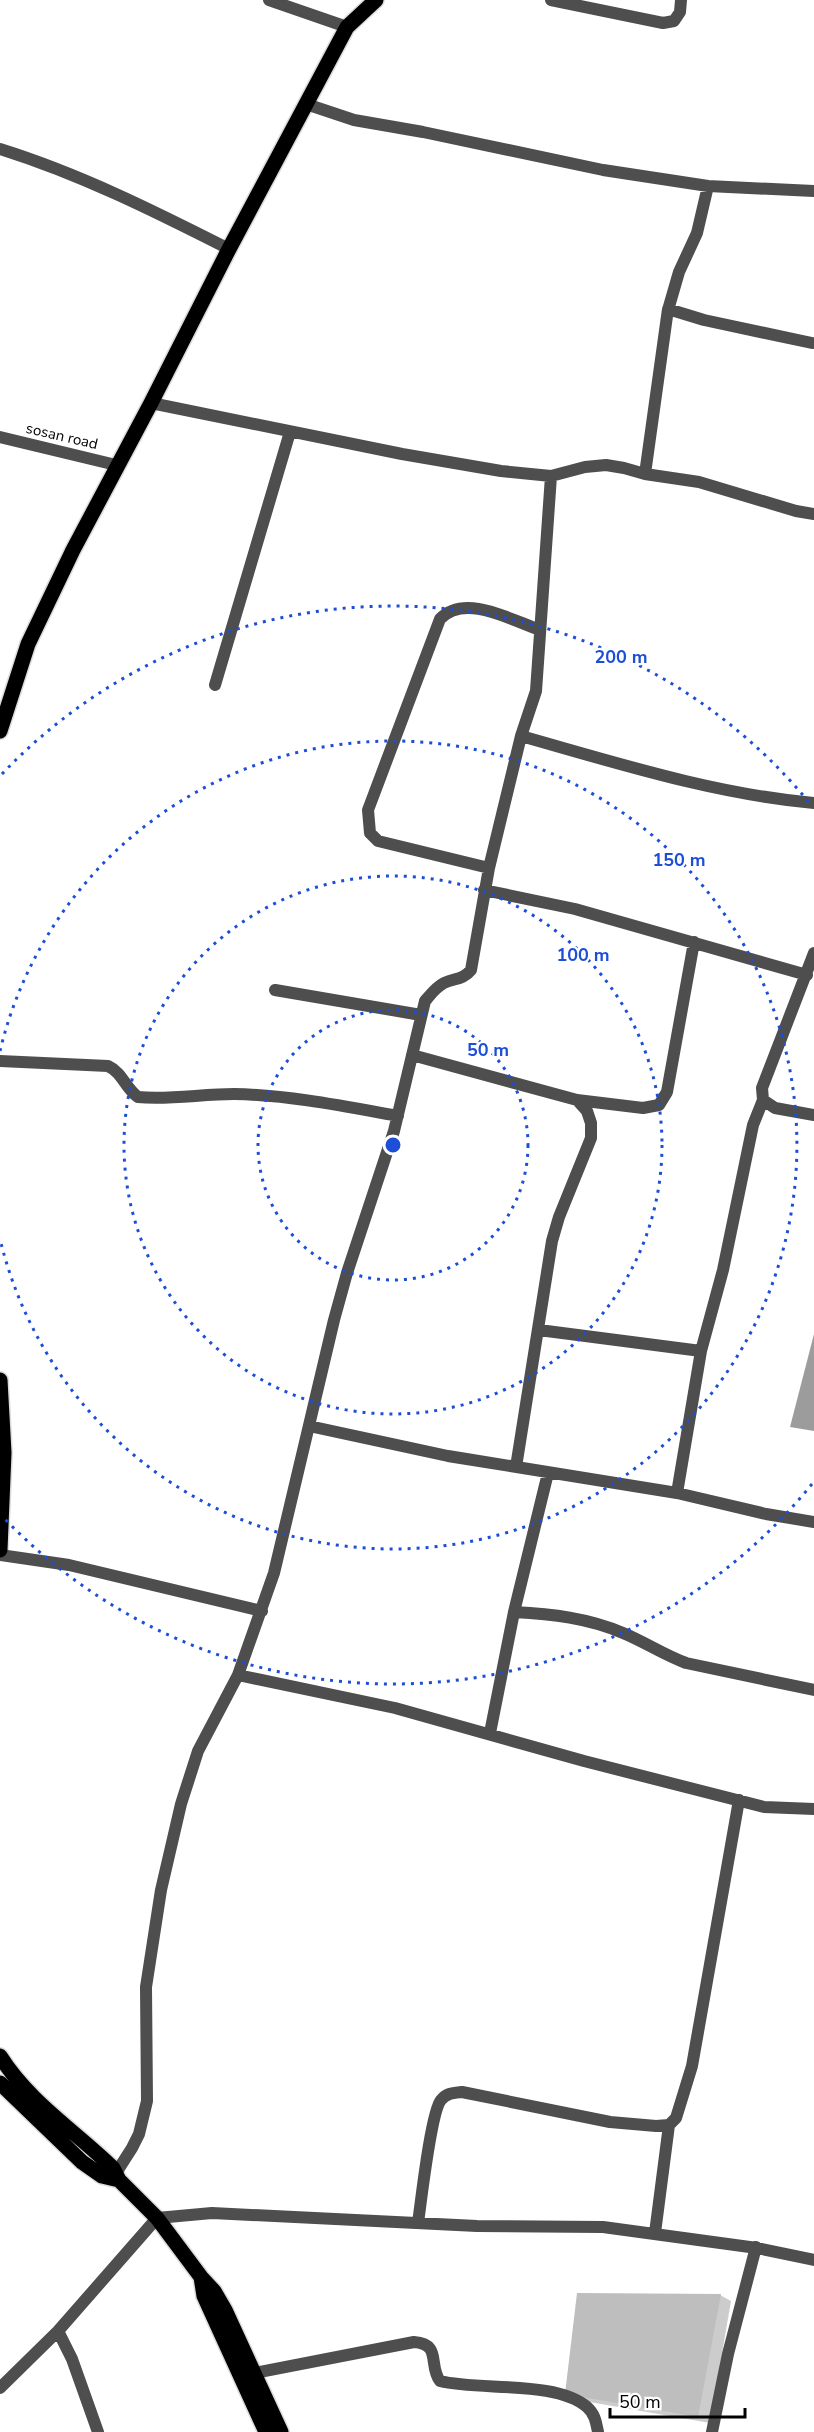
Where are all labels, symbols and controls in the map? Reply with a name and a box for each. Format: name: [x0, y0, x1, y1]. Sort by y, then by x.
street label: sosan road: [24, 418, 100, 454]
text: 200 m: [594, 645, 648, 669]
text: 150 m: [652, 848, 706, 872]
text: 100 m: [556, 943, 610, 967]
text: 50 m: [467, 1038, 509, 1062]
centre of rings: [383, 1135, 403, 1155]
scale bar: [610, 2381, 745, 2419]
text: 50 m: [619, 2390, 661, 2414]

